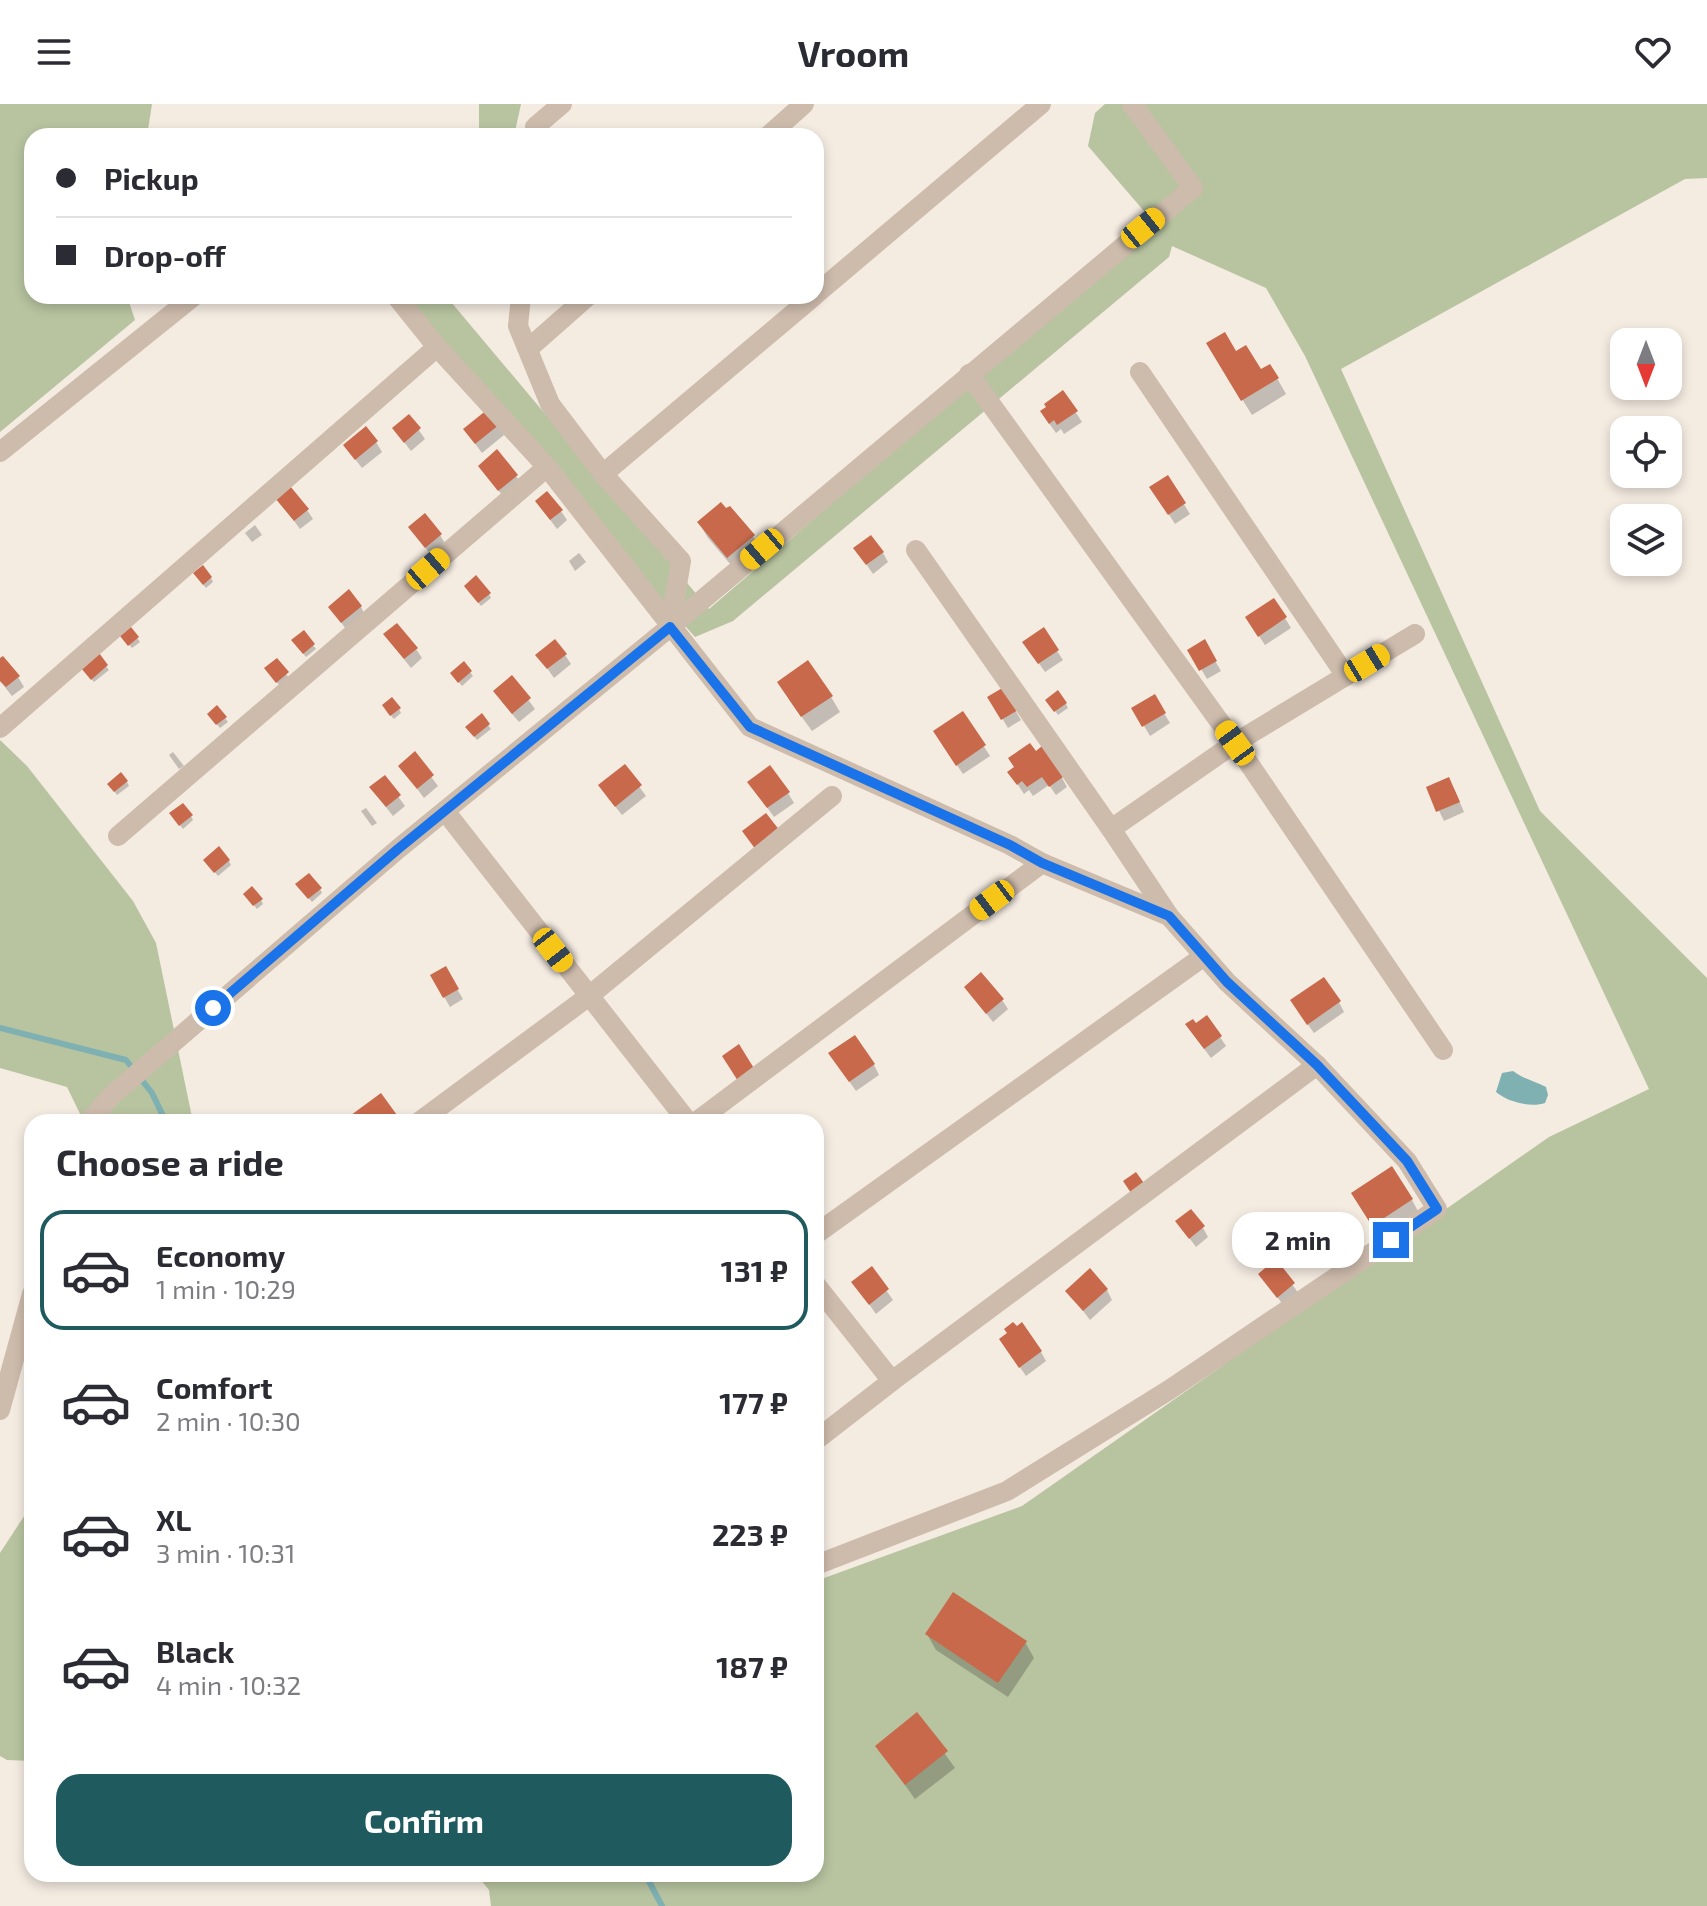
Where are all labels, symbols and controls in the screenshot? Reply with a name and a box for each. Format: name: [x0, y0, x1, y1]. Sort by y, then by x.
icon: menu: [32, 30, 76, 74]
icon: heart: [1631, 30, 1675, 74]
text: Vroom: [798, 31, 909, 74]
text: Pickup: [104, 160, 199, 196]
car: [1117, 204, 1169, 252]
text: Drop-off: [104, 237, 226, 273]
north arrow: [1610, 328, 1682, 400]
map controls: [1610, 328, 1682, 576]
button: locate: [1610, 416, 1682, 488]
button: layers: [1610, 504, 1682, 576]
car: [736, 524, 788, 574]
car: [402, 544, 454, 594]
car: [1340, 640, 1394, 686]
car: [1211, 717, 1259, 769]
car: [966, 876, 1018, 924]
car: [529, 924, 577, 976]
route start: [195, 990, 231, 1026]
text: Choose a ride: [56, 1140, 284, 1183]
callout: 2 min: [1231, 1212, 1363, 1268]
route end: [1373, 1222, 1409, 1258]
text: 2 min: [1265, 1224, 1331, 1255]
icon: car: [60, 1234, 132, 1306]
text: Economy: [156, 1237, 285, 1273]
text: 131 ₽: [721, 1252, 788, 1288]
text: 1 min · 10:29: [156, 1273, 296, 1304]
icon: car: [60, 1366, 132, 1438]
text: Comfort: [156, 1369, 273, 1405]
text: 177 ₽: [719, 1384, 788, 1420]
text: 2 min · 10:30: [156, 1405, 301, 1436]
icon: car: [60, 1498, 132, 1570]
text: XL: [156, 1501, 191, 1537]
text: 223 ₽: [712, 1516, 788, 1552]
text: 3 min · 10:31: [156, 1537, 295, 1568]
icon: car: [60, 1630, 132, 1702]
text: Black: [156, 1633, 234, 1669]
text: 187 ₽: [716, 1648, 788, 1684]
text: 4 min · 10:32: [156, 1669, 301, 1700]
button: Confirm: [56, 1774, 792, 1866]

